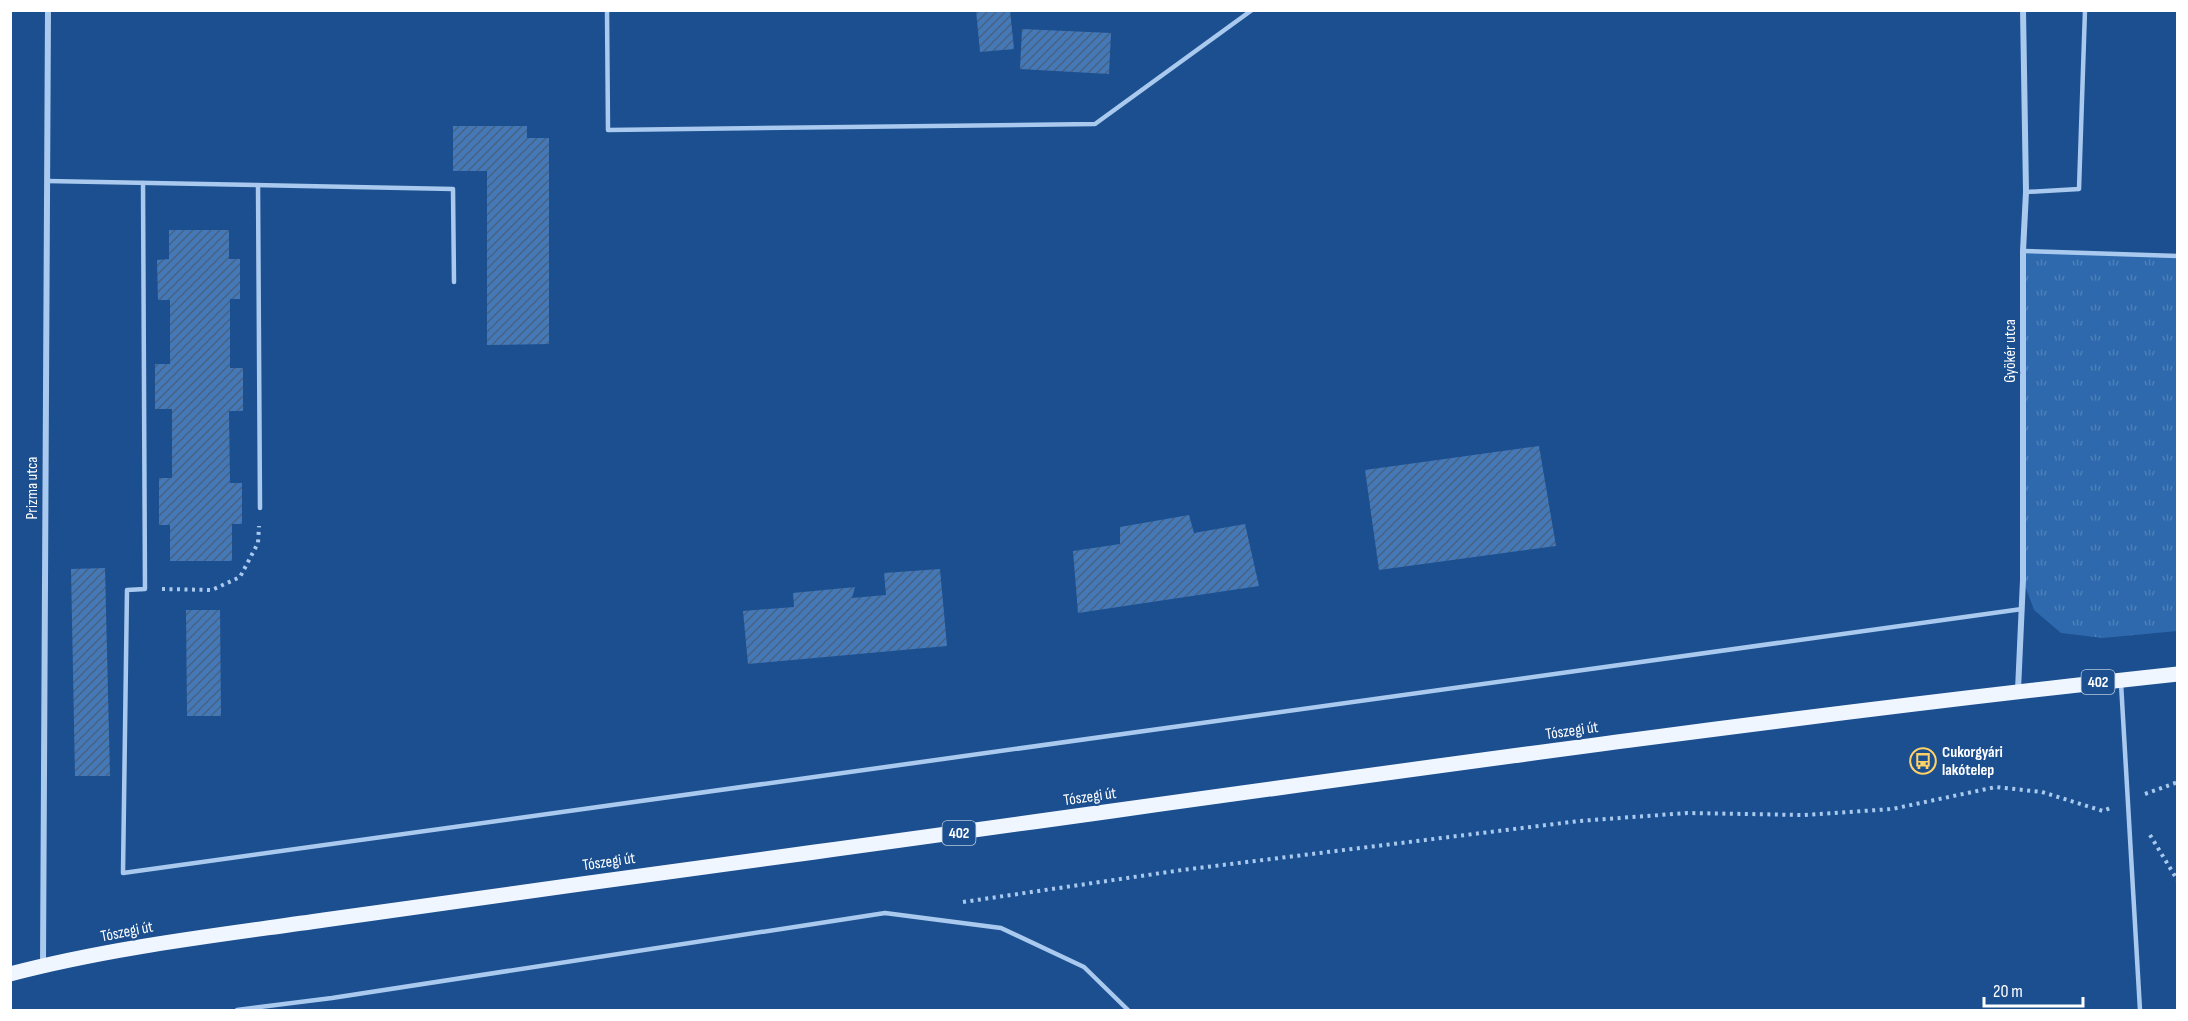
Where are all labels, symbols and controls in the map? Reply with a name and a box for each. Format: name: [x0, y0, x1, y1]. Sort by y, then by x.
street label: Gyökér utca: [2001, 319, 2020, 383]
street label: Prizma utca: [23, 457, 42, 519]
road number: 402: [2082, 670, 2114, 694]
street label: Tószegi út: [1544, 718, 1600, 744]
place label: Cukorgyári lakótelep: [1942, 743, 2003, 780]
bus stop icon: Cukorgyári lakótelep: [1908, 746, 1938, 776]
street label: Tószegi út: [1062, 784, 1118, 810]
road number: 402: [942, 821, 976, 845]
street label: Tószegi út: [581, 849, 637, 875]
street label: Tószegi út: [99, 918, 155, 946]
scale bar: [1984, 970, 2083, 1008]
text: 20 m: [1993, 981, 2023, 1002]

